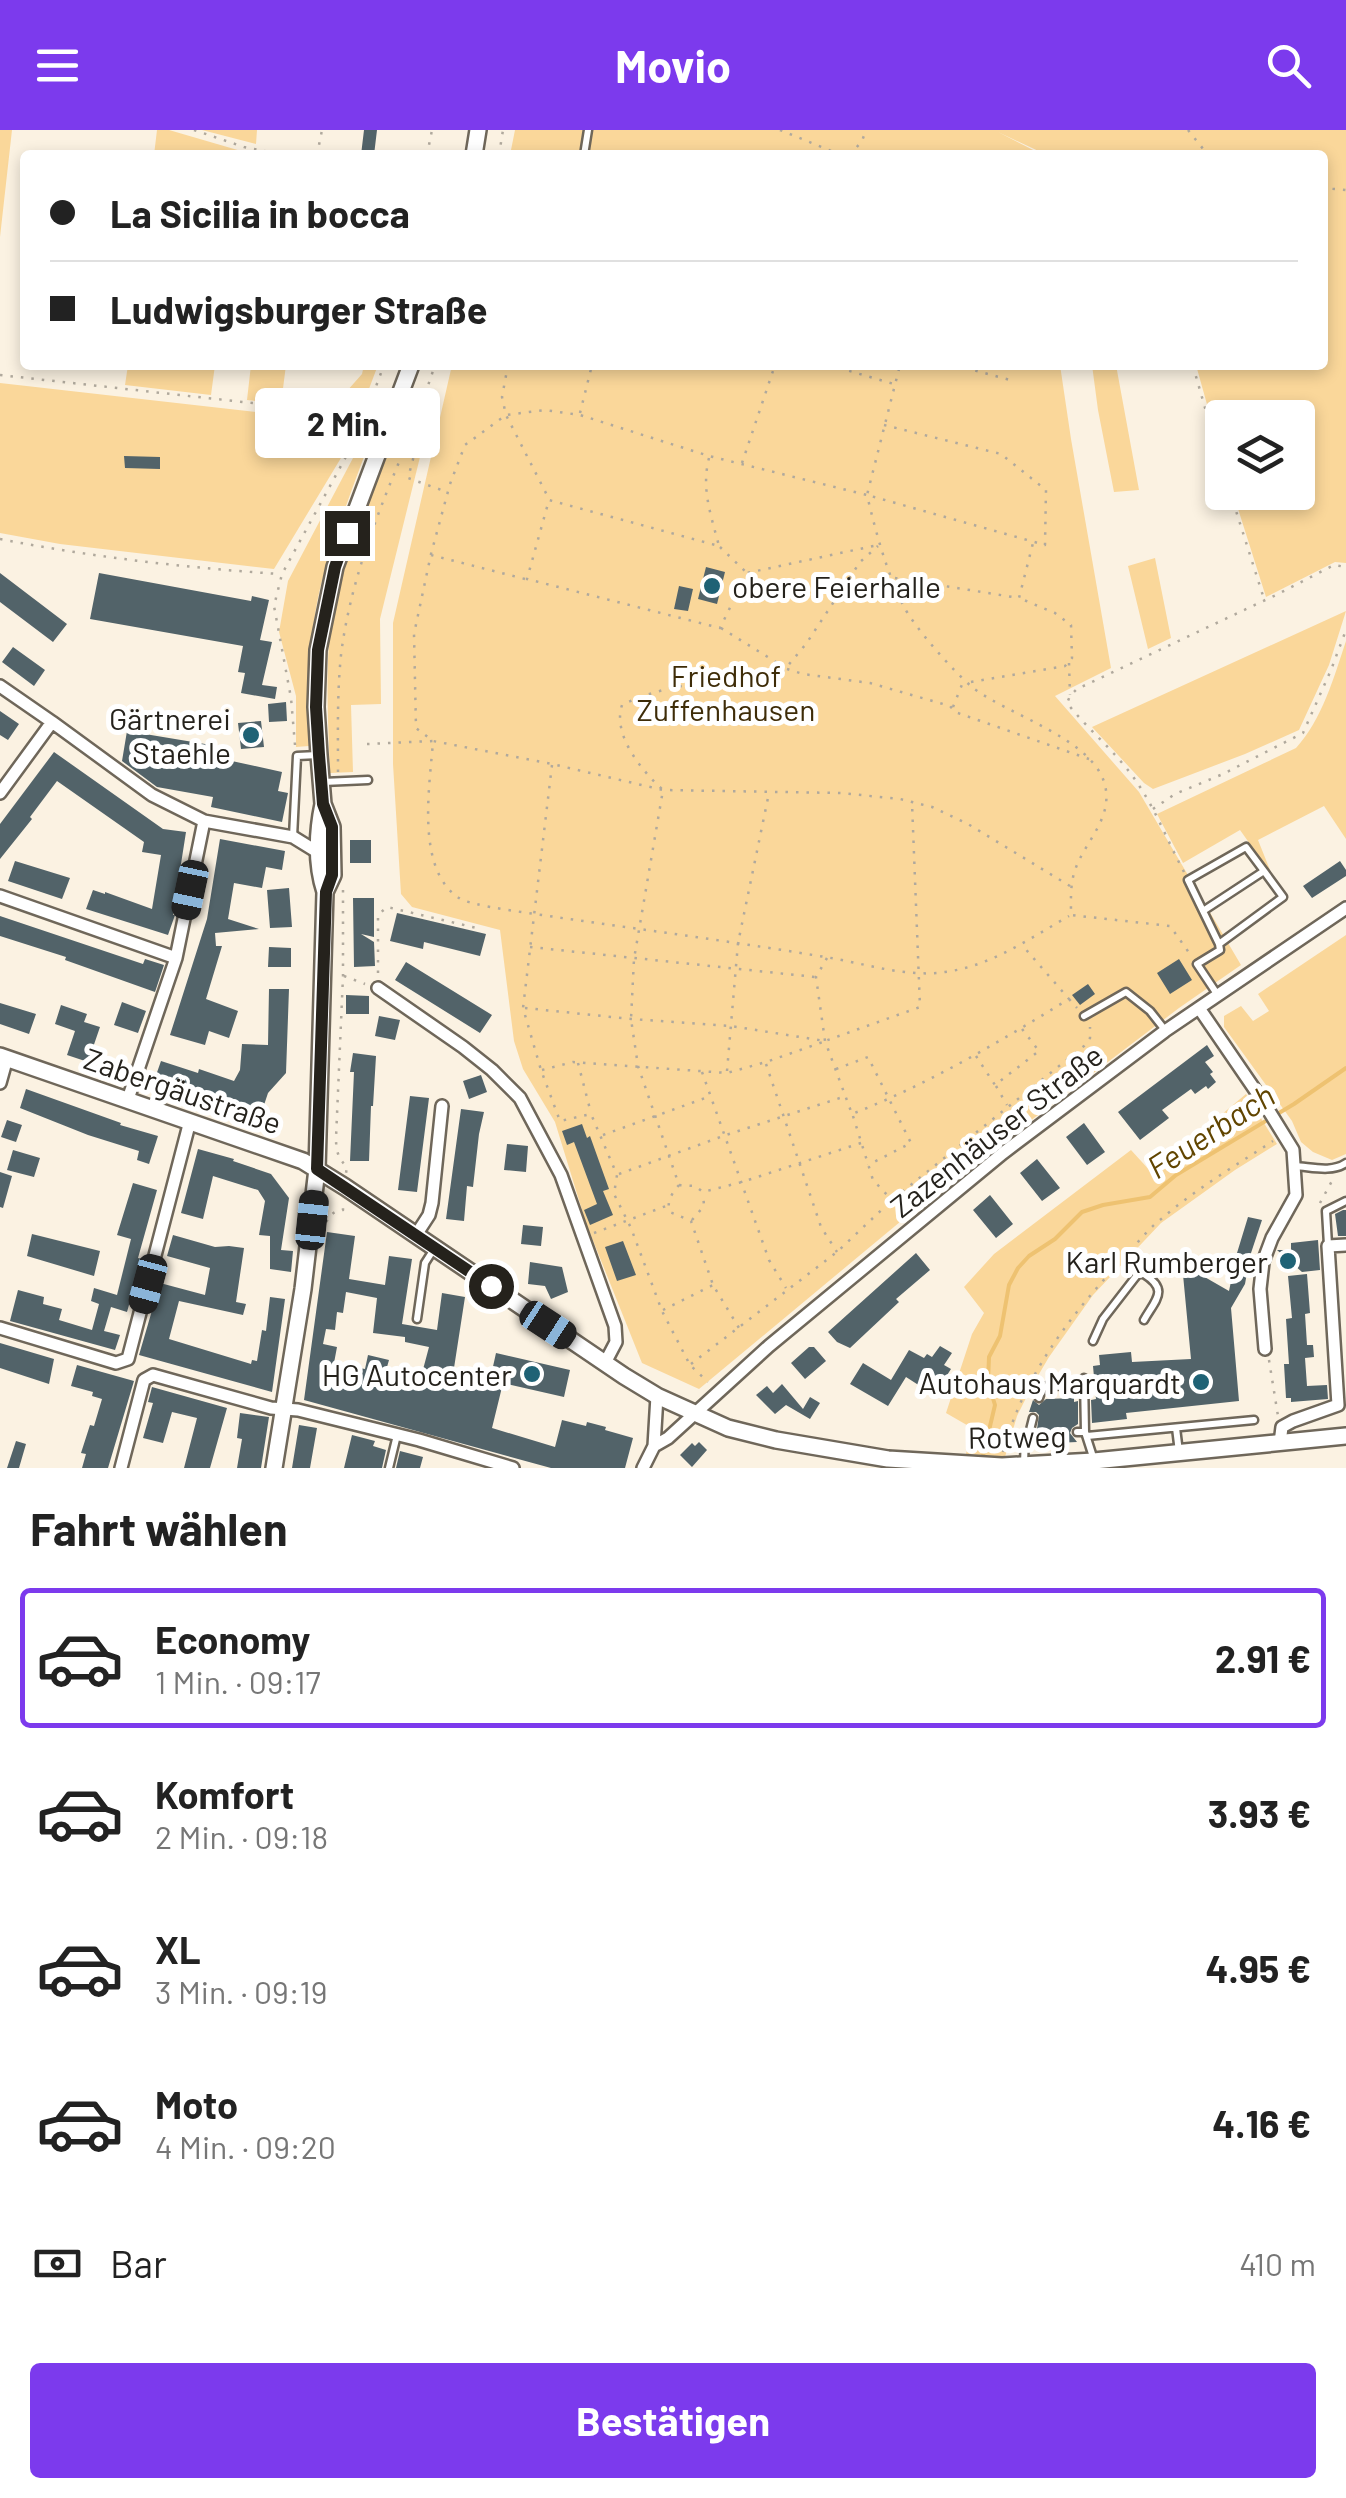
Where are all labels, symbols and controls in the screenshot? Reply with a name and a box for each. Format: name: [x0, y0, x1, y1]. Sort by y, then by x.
icon: menu: [30, 38, 85, 93]
text: Movio: [615, 38, 731, 92]
icon: search: [1261, 38, 1316, 93]
text: La Sicilia in bocca: [110, 190, 410, 236]
text: Ludwigsburger Straße: [110, 286, 487, 332]
callout: 2 Min.: [255, 388, 440, 458]
map controls: [1205, 400, 1315, 510]
button: layers: [1205, 400, 1315, 510]
text: 2 Min.: [307, 404, 388, 442]
route end: [325, 511, 370, 556]
place label: obere Feierhalle: [732, 568, 941, 604]
marker: obere Feierhalle: [701, 575, 723, 597]
park label: Friedhof Zuffenhausen: [637, 657, 815, 727]
place label: Gärtnerei Staehle: [109, 700, 231, 770]
marker: Gärtnerei Staehle: [240, 724, 262, 746]
car: [169, 858, 211, 922]
street label: Zazenhäuser Straße: [883, 1036, 1109, 1224]
street label: Zabergäustraße: [80, 1039, 286, 1141]
water label: Feuerbach: [1139, 1075, 1281, 1185]
car: [294, 1189, 330, 1251]
place label: Karl Rumberger: [1066, 1243, 1268, 1279]
marker: Karl Rumberger: [1277, 1250, 1299, 1272]
car: [126, 1251, 170, 1317]
route start: [469, 1264, 514, 1309]
car: [515, 1296, 581, 1354]
place label: HG Autocenter: [322, 1356, 512, 1392]
marker: HG Autocenter: [521, 1363, 543, 1385]
place label: Autohaus Marquardt: [919, 1364, 1181, 1400]
marker: Autohaus Marquardt: [1190, 1371, 1212, 1393]
street label: Rotweg: [967, 1417, 1067, 1455]
text: Fahrt wählen: [30, 1501, 288, 1555]
icon: car: [35, 1613, 125, 1703]
text: Economy: [155, 1616, 310, 1662]
text: 2.91 €: [1215, 1635, 1311, 1681]
text: 1 Min. · 09:17: [155, 1662, 321, 1700]
icon: car: [35, 1768, 125, 1858]
text: Komfort: [155, 1771, 294, 1817]
text: 3.93 €: [1208, 1790, 1311, 1836]
text: 2 Min. · 09:18: [155, 1817, 328, 1855]
icon: car: [35, 1923, 125, 2013]
text: XL: [155, 1926, 201, 1972]
text: 4.95 €: [1205, 1945, 1311, 1991]
text: 3 Min. · 09:19: [155, 1972, 327, 2010]
icon: car: [35, 2078, 125, 2168]
text: Moto: [155, 2081, 238, 2127]
text: 4.16 €: [1212, 2100, 1311, 2146]
text: 4 Min. · 09:20: [155, 2127, 336, 2165]
icon: cash: [30, 2236, 85, 2291]
text: Bar: [110, 2240, 167, 2286]
text: 410 m: [1239, 2244, 1316, 2282]
button: Bestätigen: [30, 2363, 1316, 2478]

